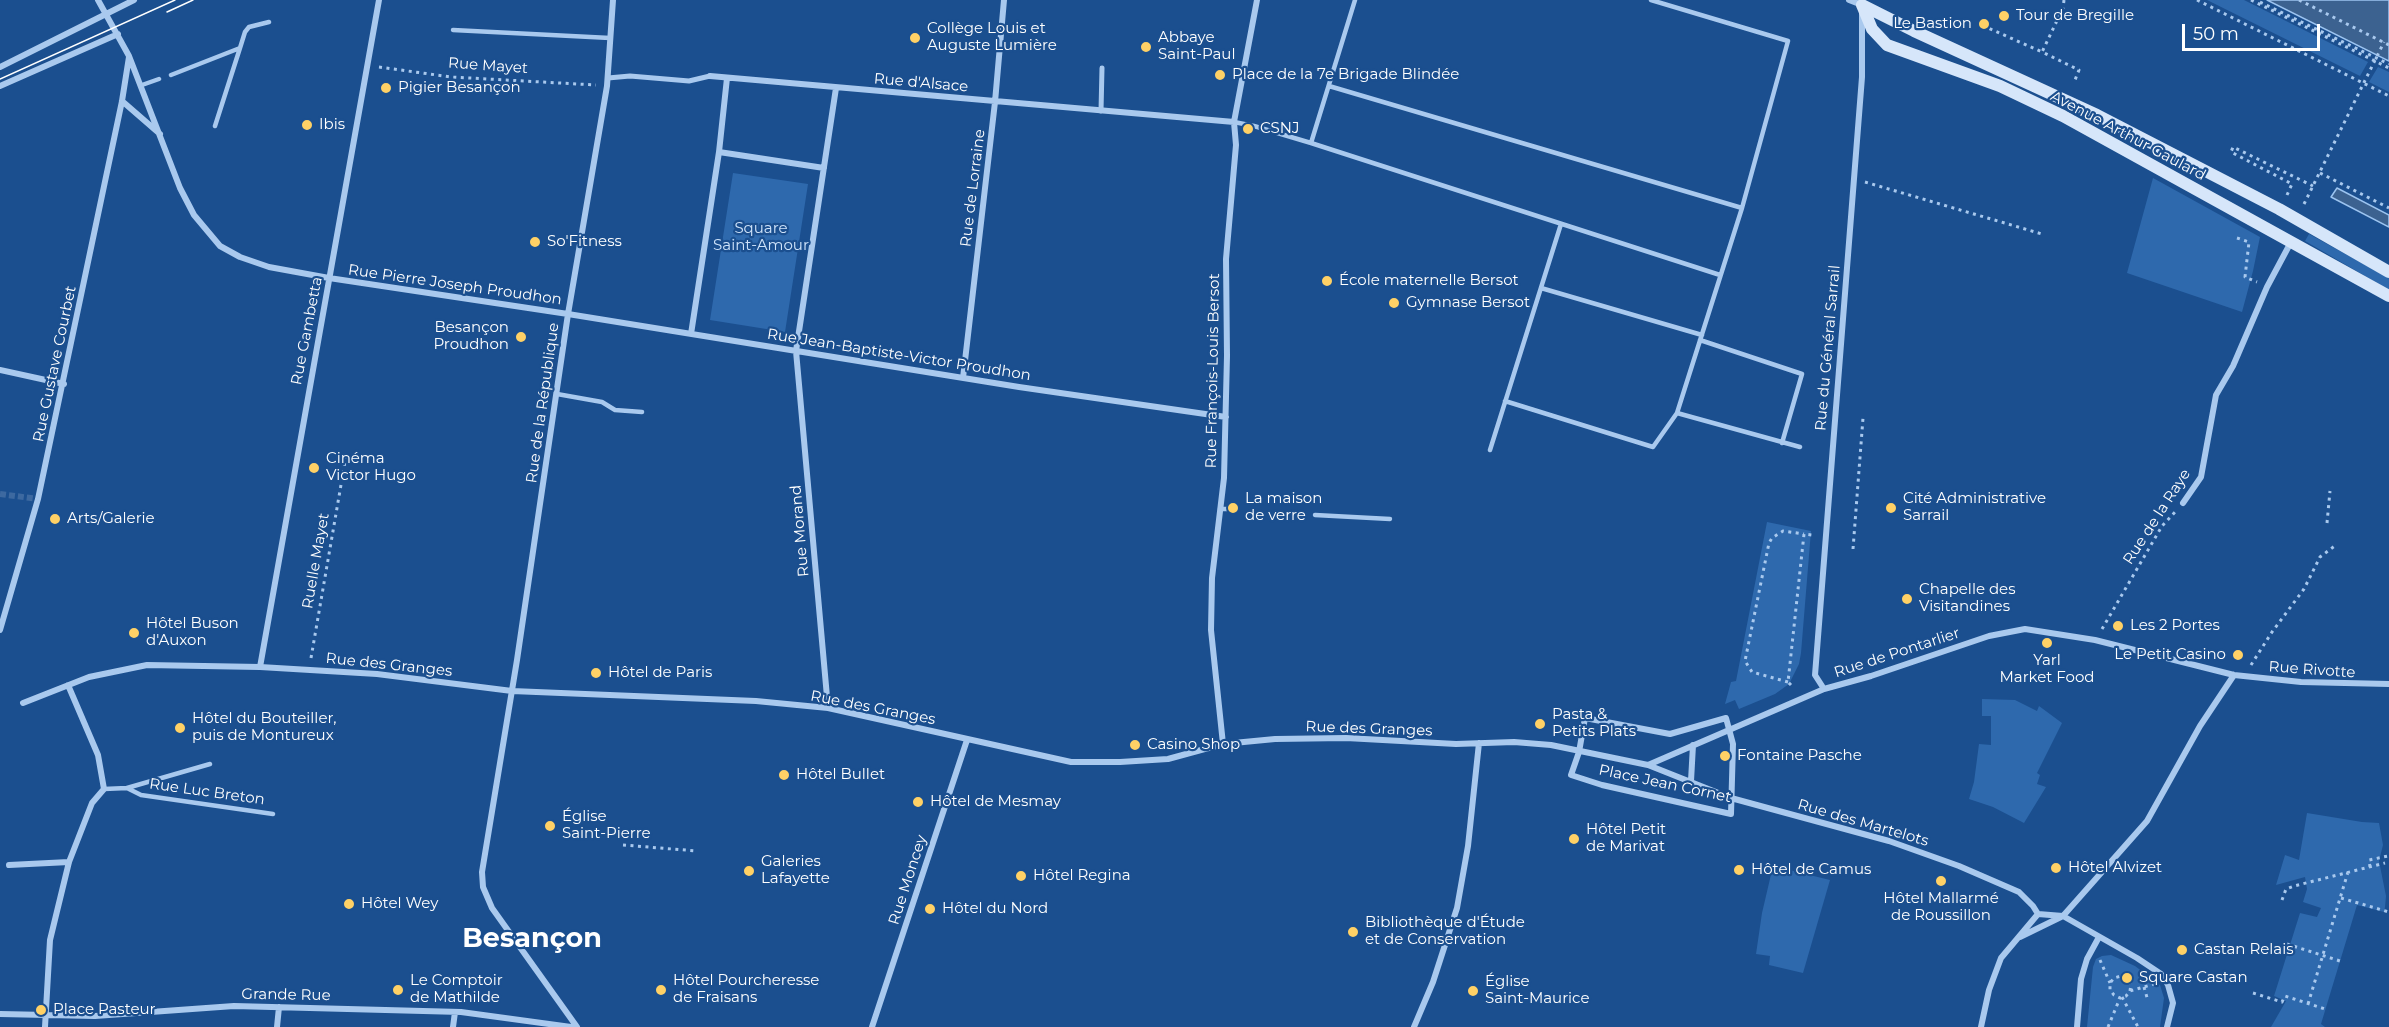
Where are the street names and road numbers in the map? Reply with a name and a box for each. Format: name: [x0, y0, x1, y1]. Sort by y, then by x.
street label: Rue Mayet: [448, 54, 528, 78]
street label: Rue d'Alsace: [873, 70, 969, 96]
street label: Avenue Arthur Gaulard: [2047, 87, 2209, 185]
street label: Rue de Lorraine: [957, 128, 989, 248]
street label: Rue Pierre Joseph Proudhon: [347, 261, 563, 309]
street label: Rue du Général Sarrail: [1812, 264, 1844, 432]
street label: Rue François-Louis Bersot: [1202, 273, 1224, 469]
street label: Rue Gambetta: [288, 275, 326, 387]
street label: Rue Gustave Courbet: [30, 284, 80, 444]
street label: Rue de la République: [523, 322, 563, 484]
street label: Rue Jean-Baptiste-Victor Proudhon: [766, 325, 1032, 385]
street label: Rue de la Raye: [2119, 466, 2195, 568]
street label: Rue Morand: [787, 484, 813, 578]
street label: Ruelle Mayet: [299, 512, 333, 610]
street label: Rue de Pontarlier: [1832, 624, 1962, 682]
street label: Rue des Granges: [325, 649, 453, 681]
street label: Rue Rivotte: [2268, 658, 2356, 682]
street label: Rue des Granges: [809, 687, 937, 729]
street label: Rue des Granges: [1305, 718, 1433, 740]
street label: Place Jean Cornet: [1597, 761, 1733, 807]
street label: Rue Luc Breton: [148, 775, 266, 809]
street label: Rue des Martelots: [1795, 796, 1931, 850]
street label: Rue Moncey: [885, 833, 931, 927]
street label: Grande Rue: [241, 985, 331, 1005]

